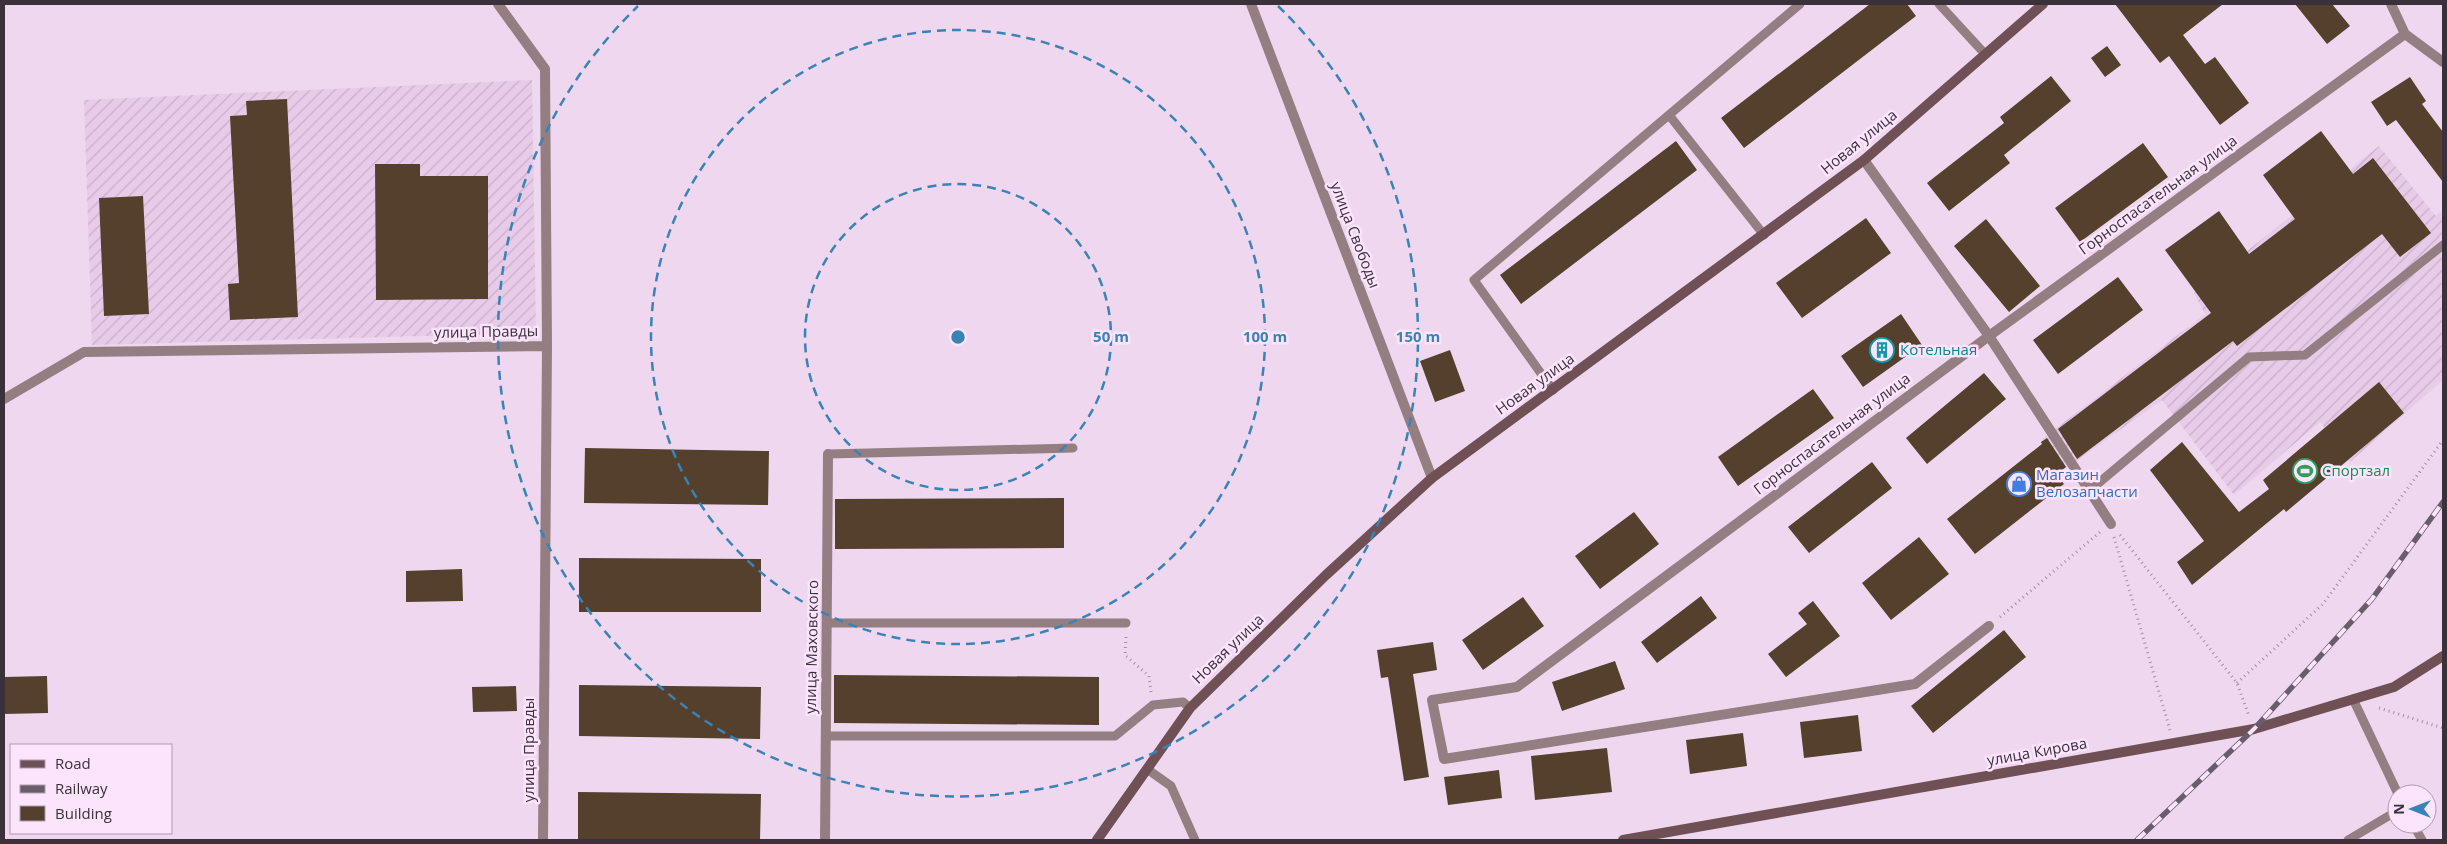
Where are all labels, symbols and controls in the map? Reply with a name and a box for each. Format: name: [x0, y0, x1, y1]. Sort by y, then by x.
street label: Новая улица: [1816, 104, 1901, 178]
street label: Горноспасательная улица: [2074, 130, 2241, 258]
street label: улица Свободы: [1326, 179, 1385, 291]
street label: улица Правды: [434, 320, 538, 342]
text: 50 m: [1093, 326, 1129, 346]
text: 100 m: [1243, 326, 1287, 346]
text: 150 m: [1396, 326, 1440, 346]
centre of rings: [949, 328, 967, 346]
building icon: Котельная: [1869, 337, 1895, 363]
place label: Котельная: [1900, 339, 1977, 359]
street label: Новая улица: [1491, 348, 1578, 418]
street label: Горноспасательная улица: [1749, 368, 1914, 499]
sports icon: Спортзал: [2292, 458, 2318, 484]
place label: Спортзал: [2322, 460, 2390, 480]
place label: Магазин Велозапчасти: [2036, 464, 2138, 501]
shop icon: Магазин Велозапчасти: [2006, 471, 2032, 497]
street label: улица Маховского: [800, 580, 822, 714]
street label: Новая улица: [1187, 609, 1268, 688]
street label: улица Правды: [518, 698, 538, 802]
street label: улица Кирова: [1985, 732, 2088, 770]
legend: [10, 744, 172, 834]
text: Road: [55, 753, 91, 773]
text: Railway: [55, 778, 108, 798]
north arrow: [2387, 784, 2437, 834]
text: Building: [55, 803, 112, 823]
text: N: [2389, 803, 2408, 815]

